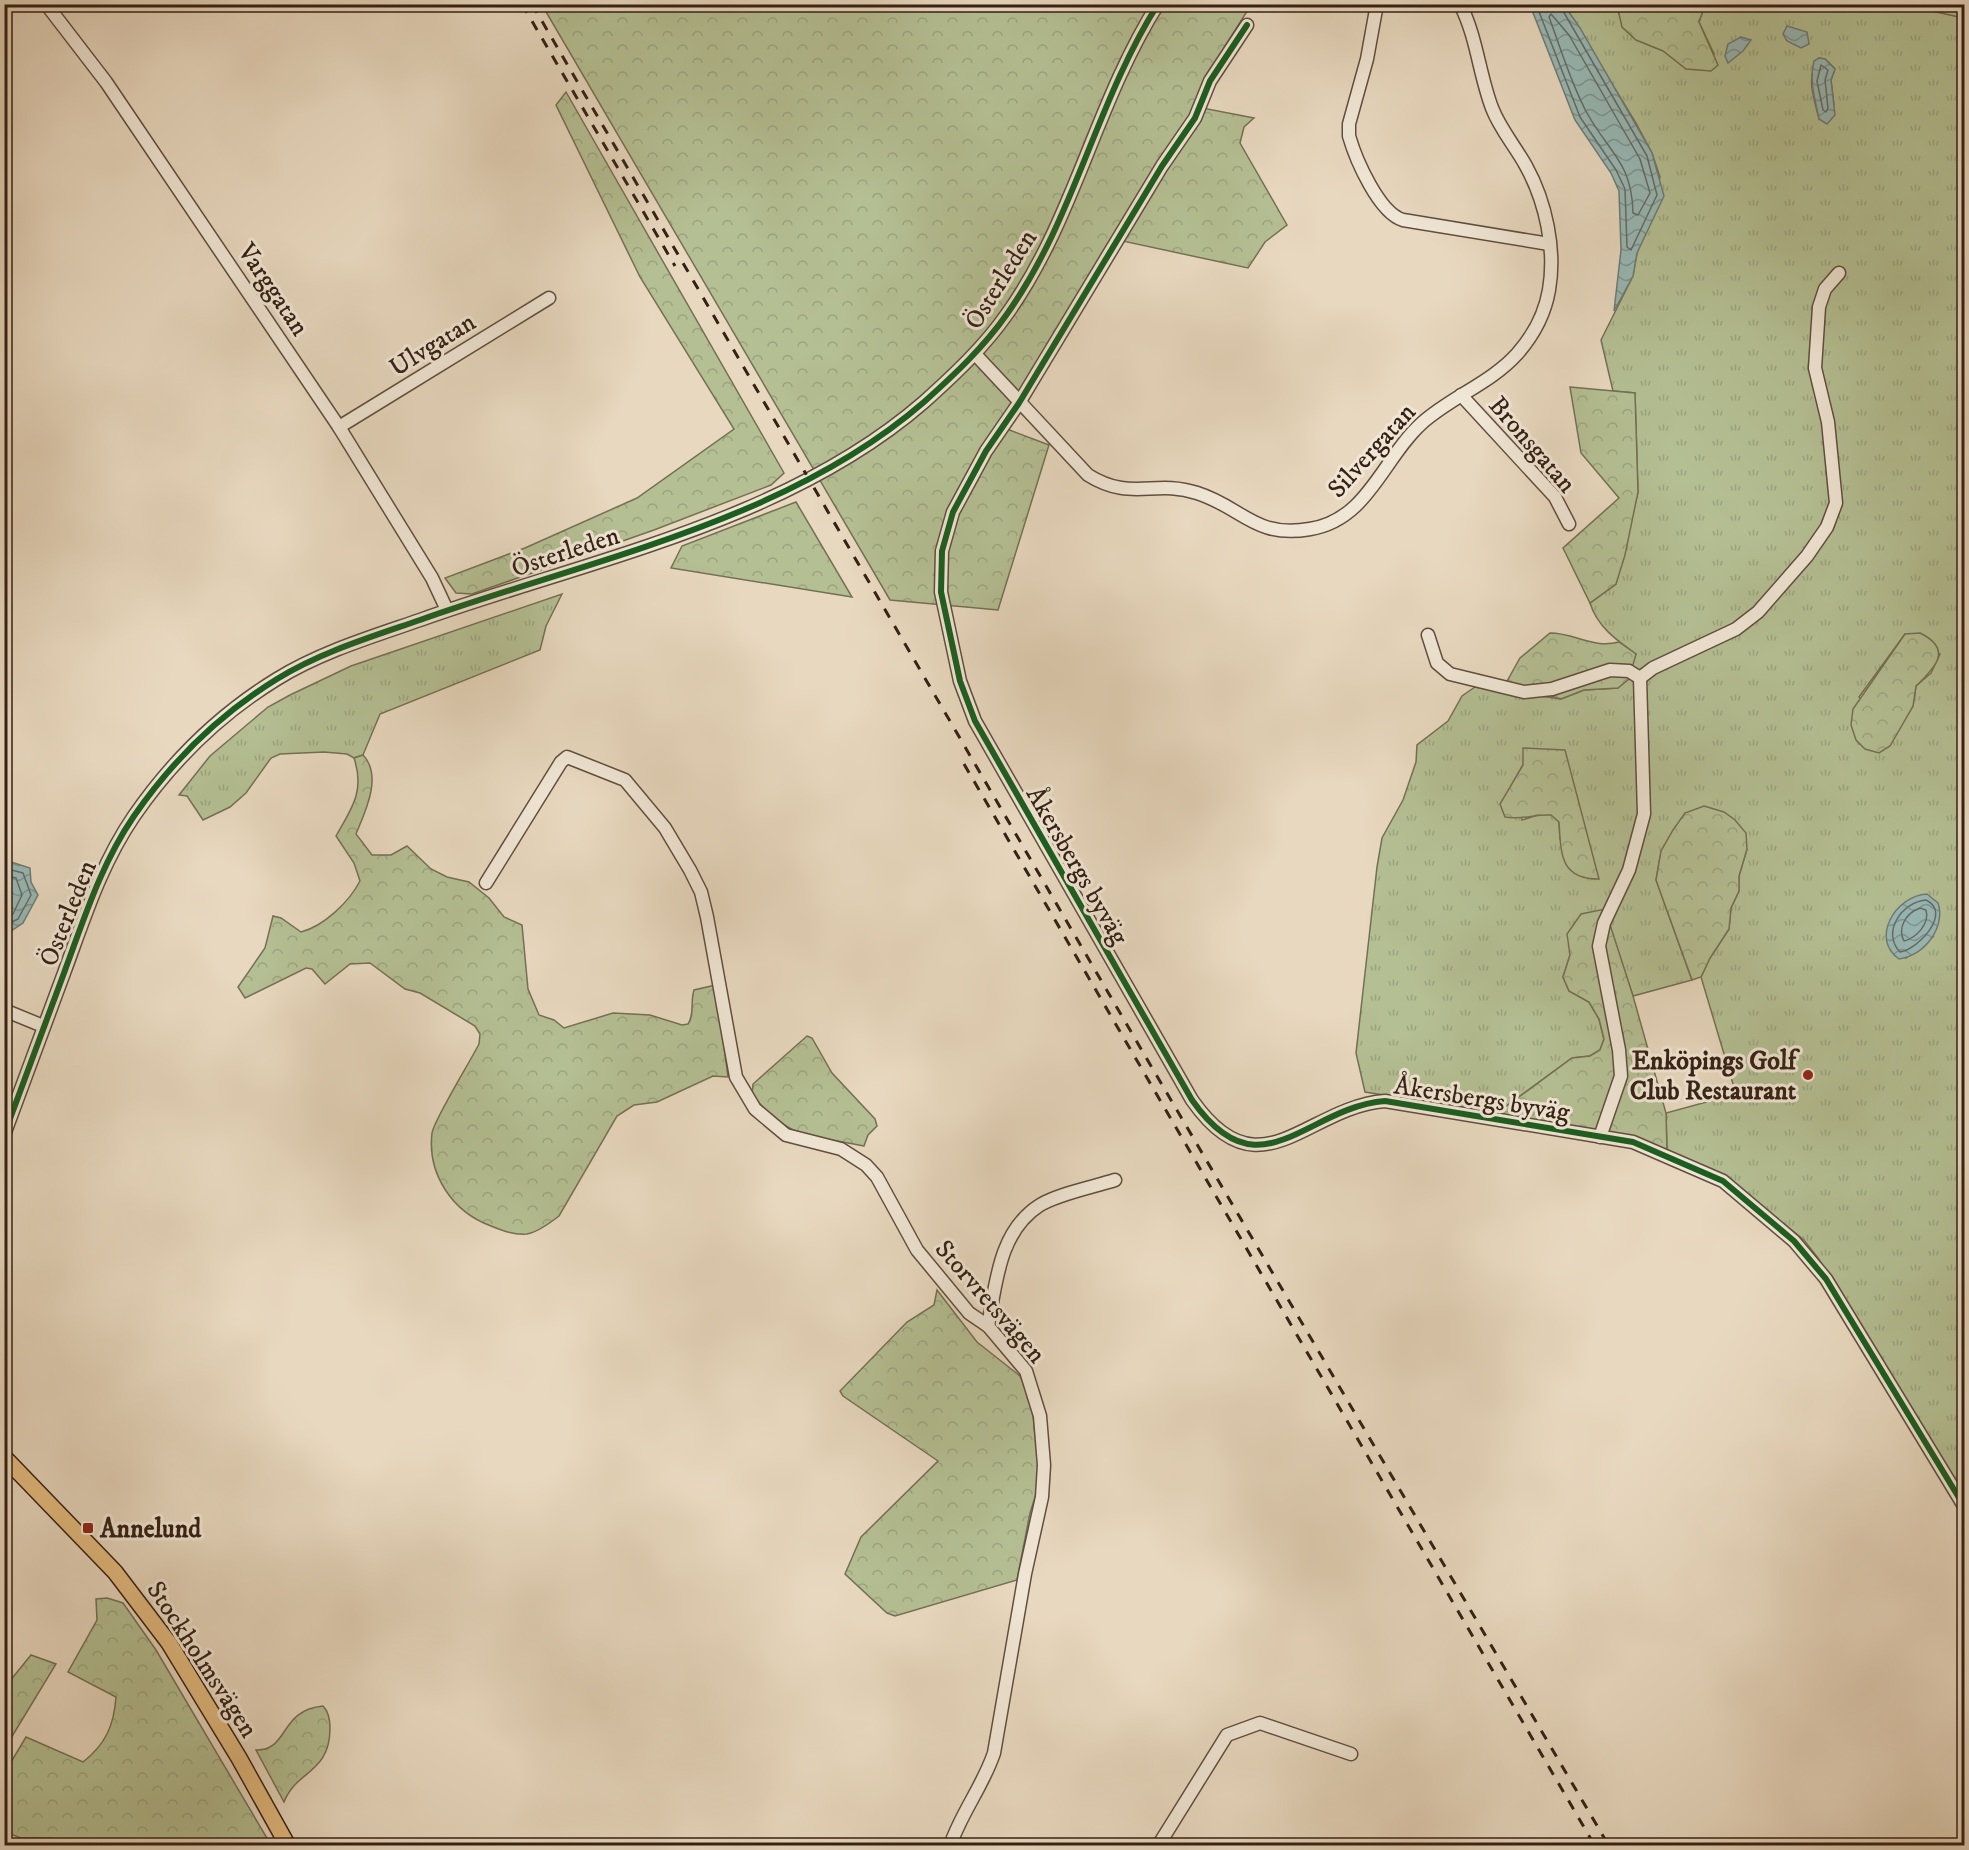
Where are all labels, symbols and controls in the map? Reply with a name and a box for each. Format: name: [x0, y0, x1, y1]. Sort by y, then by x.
street label: Österleden: [958, 223, 1045, 336]
street label: Varggatan: [229, 236, 316, 343]
street label: Ulvgatan: [383, 306, 482, 385]
street label: Bronsgatan: [1481, 390, 1583, 500]
street label: Silvergatan: [1321, 396, 1424, 505]
street label: Österleden: [507, 519, 624, 585]
street label: Åkersbergs byväg: [1018, 780, 1136, 951]
street label: Österleden: [32, 855, 105, 971]
place label: Enköpings Golf Club Restaurant: [1630, 1045, 1801, 1108]
street label: Åkersbergs byväg: [1392, 1068, 1573, 1130]
marker: Enköpings Golf Club Restaurant: [1801, 1068, 1815, 1082]
street label: Storvretsvägen: [927, 1233, 1053, 1371]
place label: Annelund: [99, 1513, 202, 1546]
marker: Annelund: [81, 1521, 95, 1535]
street label: Stockholmsvägen: [139, 1575, 265, 1745]

